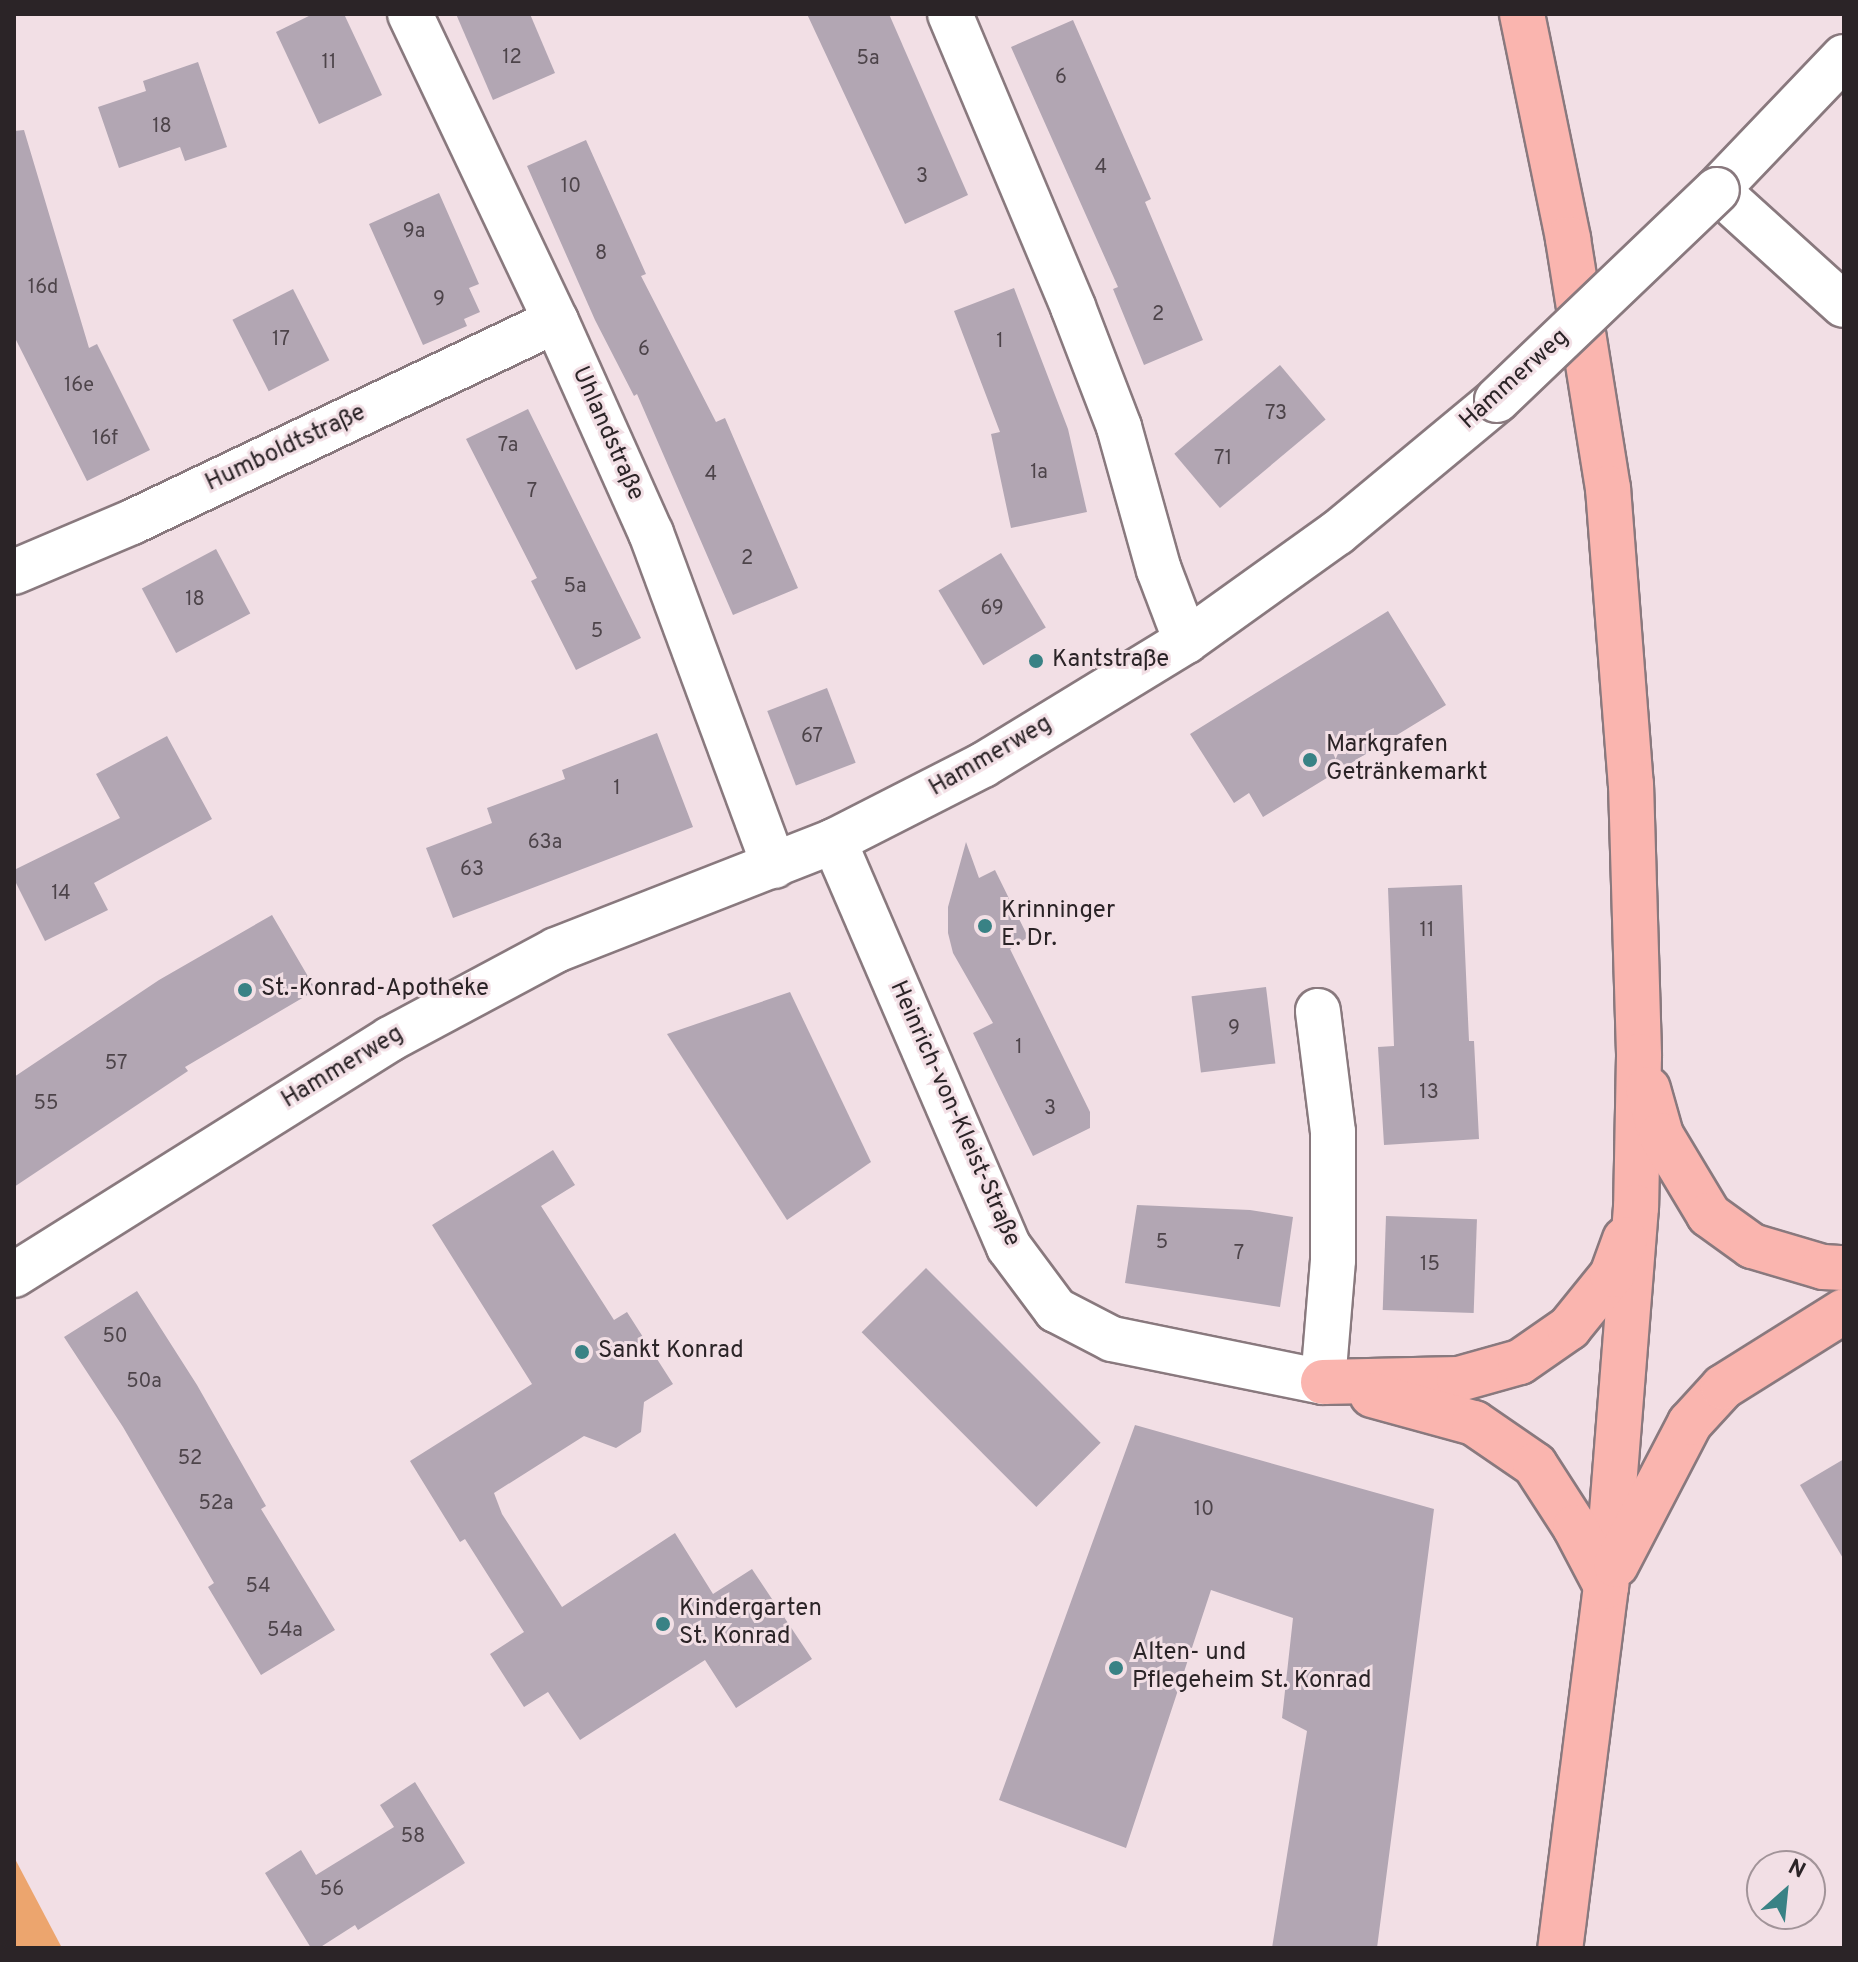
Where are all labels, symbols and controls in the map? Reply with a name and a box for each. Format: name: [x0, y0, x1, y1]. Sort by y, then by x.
house number: 12: [502, 46, 522, 70]
house number: 5a: [857, 47, 879, 71]
house number: 11: [322, 51, 336, 75]
house number: 6: [1055, 66, 1067, 90]
house number: 18: [152, 115, 172, 139]
house number: 4: [1095, 156, 1107, 180]
house number: 3: [916, 165, 928, 189]
house number: 10: [561, 175, 581, 199]
house number: 9a: [403, 220, 425, 244]
house number: 8: [595, 242, 607, 266]
house number: 16d: [28, 276, 58, 300]
house number: 9: [433, 288, 445, 312]
house number: 2: [1152, 303, 1164, 327]
street label: Hammerweg: [1455, 324, 1575, 436]
house number: 17: [272, 328, 290, 352]
house number: 1: [996, 330, 1004, 354]
house number: 6: [638, 338, 650, 362]
street label: Uhlandstraße: [565, 363, 649, 505]
house number: 16e: [64, 374, 94, 398]
street label: Humboldtstraße: [201, 399, 371, 499]
house number: 73: [1265, 402, 1287, 426]
house number: 16f: [92, 427, 118, 451]
house number: 7a: [498, 434, 518, 458]
house number: 71: [1214, 447, 1232, 471]
house number: 1a: [1030, 461, 1048, 485]
house number: 4: [705, 463, 717, 487]
house number: 7: [527, 480, 537, 504]
house number: 2: [741, 547, 753, 571]
house number: 5a: [564, 575, 586, 599]
house number: 18: [185, 588, 205, 612]
house number: 69: [980, 597, 1004, 621]
house number: 5: [591, 620, 603, 644]
place label: Kantstraße: [1052, 647, 1169, 675]
marker: Kantstraße: [1027, 652, 1045, 670]
street label: Hammerweg: [925, 710, 1057, 804]
house number: 67: [801, 725, 823, 749]
place label: Markgrafen Getränkemarkt: [1326, 732, 1488, 788]
marker: Markgrafen Getränkemarkt: [1301, 751, 1319, 769]
house number: 1: [613, 777, 621, 801]
house number: 63a: [528, 831, 562, 855]
house number: 63: [460, 858, 484, 882]
house number: 14: [51, 882, 71, 906]
place label: Krinninger E. Dr.: [1001, 898, 1115, 954]
marker: Krinninger E. Dr.: [976, 917, 994, 935]
house number: 11: [1420, 919, 1434, 943]
place label: St.-Konrad-Apotheke: [261, 976, 489, 1004]
street label: Heinrich-von-Kleist-Straße: [882, 977, 1026, 1251]
marker: St.-Konrad-Apotheke: [236, 981, 254, 999]
house number: 9: [1228, 1017, 1240, 1041]
street label: Hammerweg: [277, 1020, 409, 1116]
house number: 1: [1015, 1036, 1023, 1060]
house number: 57: [105, 1052, 127, 1076]
house number: 13: [1419, 1081, 1439, 1105]
house number: 55: [34, 1092, 58, 1116]
house number: 3: [1044, 1097, 1056, 1121]
house number: 5: [1156, 1231, 1168, 1255]
house number: 7: [1234, 1242, 1244, 1266]
house number: 15: [1420, 1253, 1440, 1277]
house number: 50: [102, 1325, 128, 1349]
place label: Sankt Konrad: [598, 1338, 744, 1366]
marker: Sankt Konrad: [573, 1343, 591, 1361]
house number: 50a: [126, 1370, 162, 1394]
house number: 52: [178, 1447, 202, 1471]
house number: 52a: [198, 1492, 234, 1516]
house number: 10: [1194, 1498, 1214, 1522]
house number: 54: [245, 1575, 271, 1599]
place label: Kindergarten St. Konrad: [679, 1596, 822, 1652]
marker: Kindergarten St. Konrad: [654, 1615, 672, 1633]
house number: 54a: [267, 1619, 303, 1643]
place label: Alten- und Pflegeheim St. Konrad: [1132, 1640, 1371, 1696]
marker: Alten- und Pflegeheim St. Konrad: [1107, 1659, 1125, 1677]
house number: 58: [401, 1825, 425, 1849]
north arrow: [1746, 1850, 1826, 1930]
text: N: [1783, 1854, 1809, 1886]
house number: 56: [320, 1878, 344, 1902]

